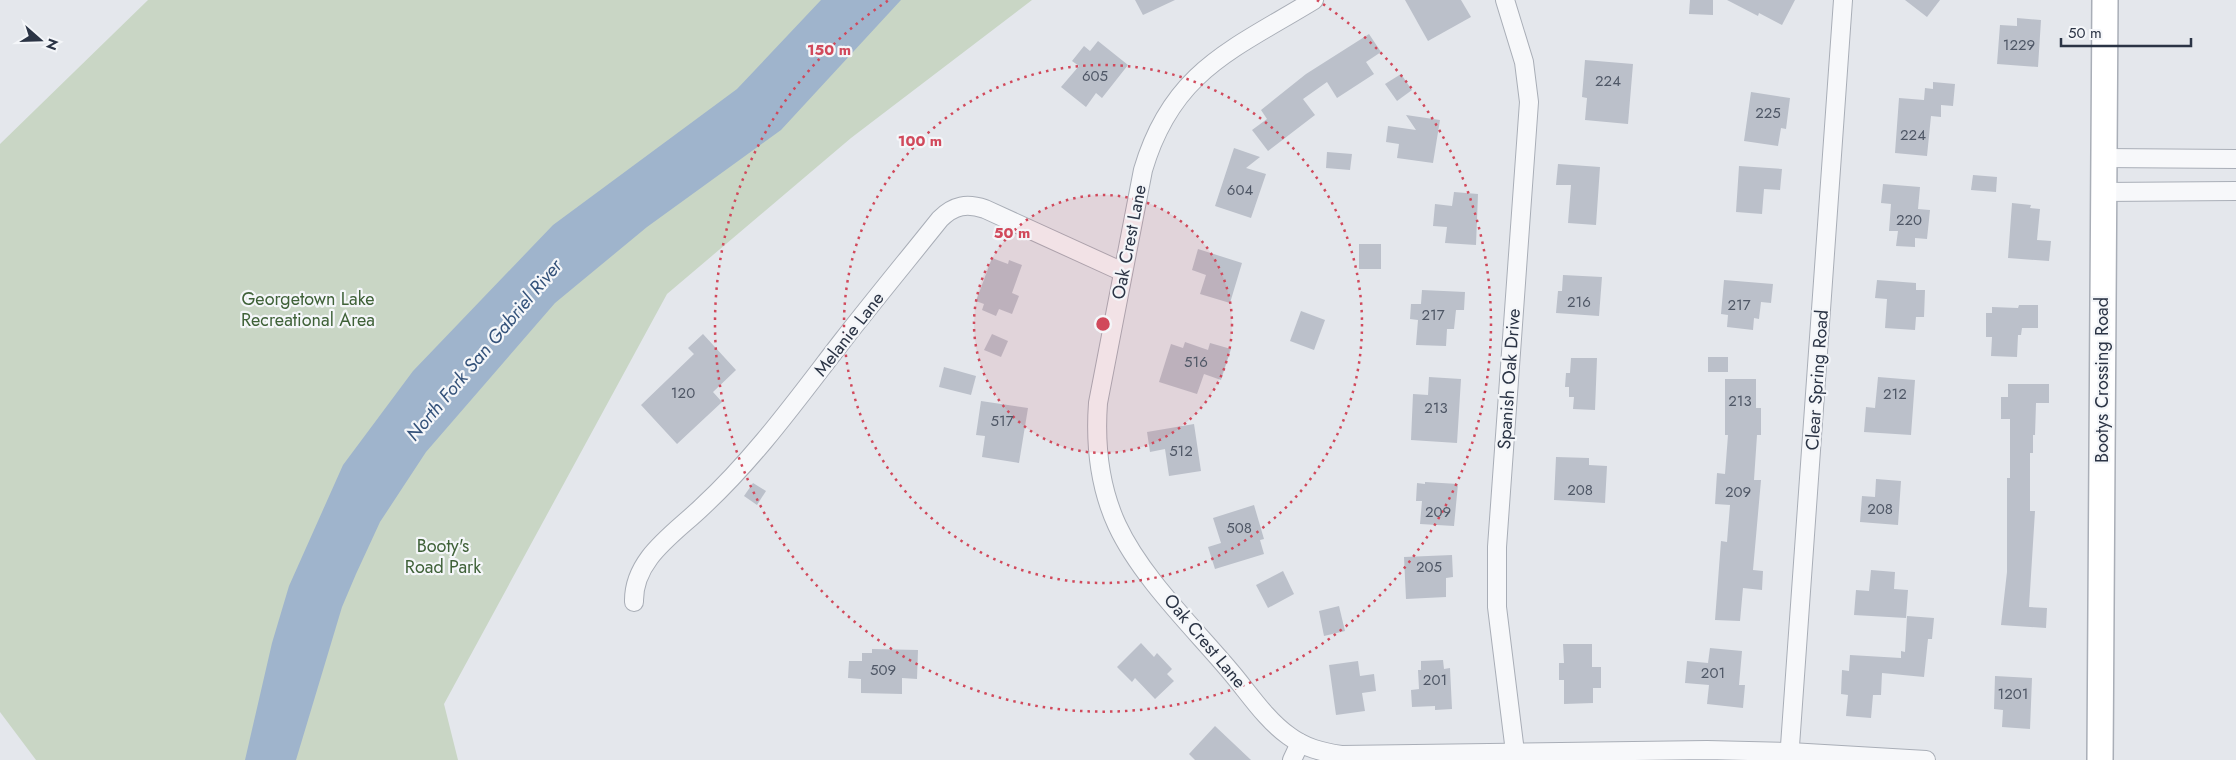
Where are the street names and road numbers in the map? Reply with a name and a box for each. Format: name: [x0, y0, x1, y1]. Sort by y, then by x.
street label: Oak Crest Lane: [1105, 183, 1153, 301]
street label: Melanie Lane: [808, 286, 890, 382]
street label: Bootys Crossing Road: [2089, 297, 2115, 463]
street label: Spanish Oak Drive: [1491, 308, 1527, 450]
street label: Clear Spring Road: [1799, 309, 1835, 451]
street label: Oak Crest Lane: [1158, 588, 1252, 694]

